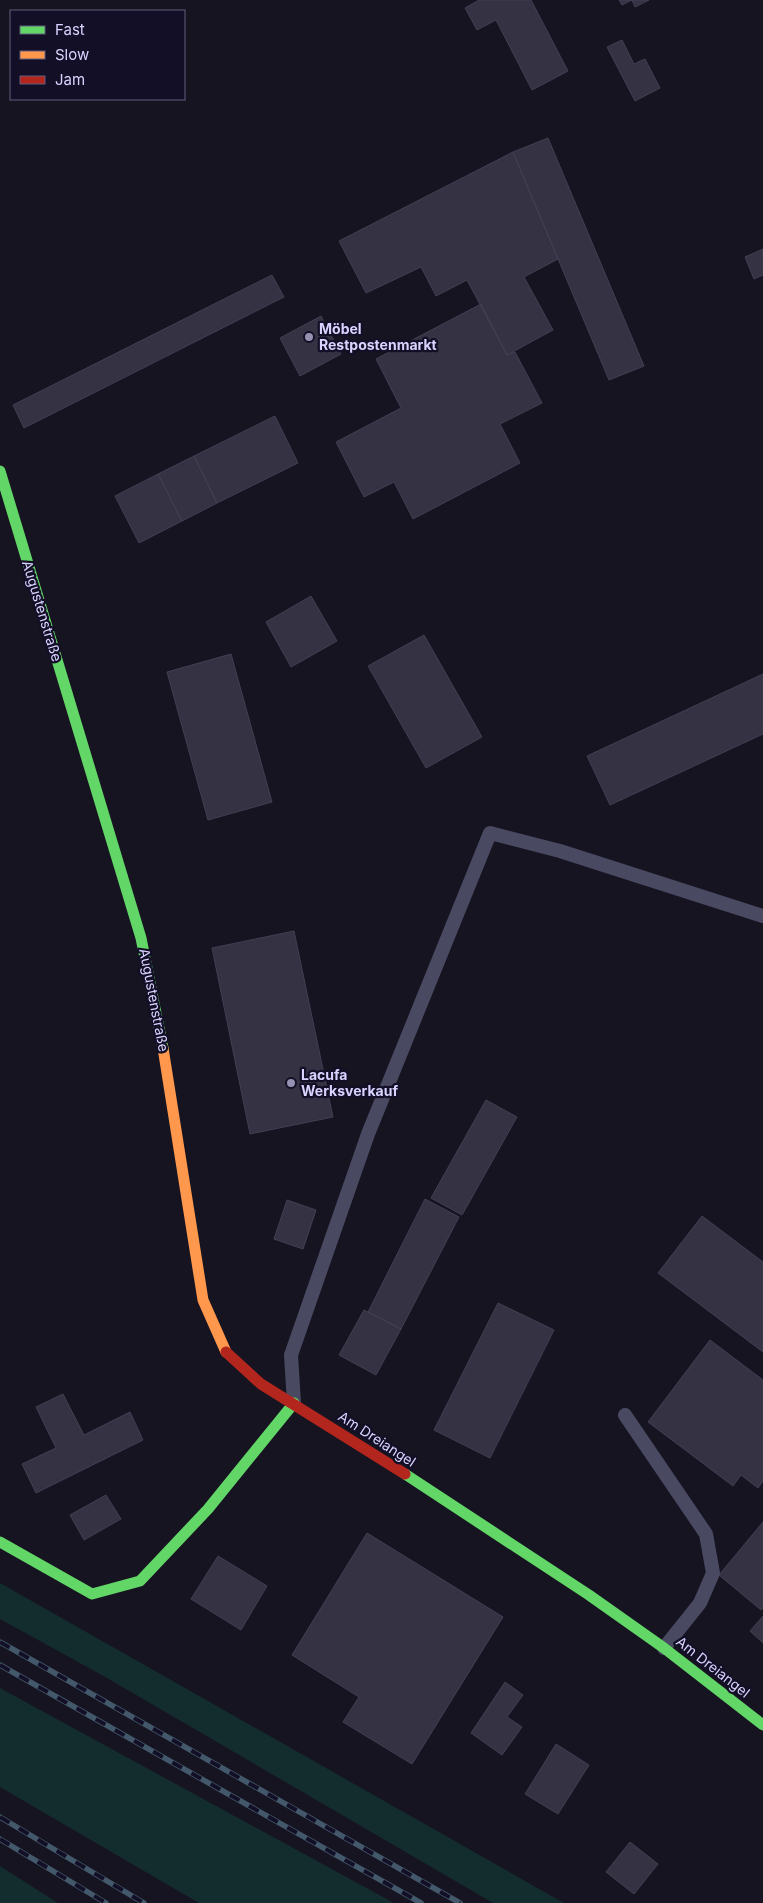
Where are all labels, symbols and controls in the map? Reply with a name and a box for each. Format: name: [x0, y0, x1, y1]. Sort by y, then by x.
legend: [10, 10, 185, 100]
text: Fast: [55, 20, 85, 39]
text: Slow: [55, 45, 89, 64]
text: Jam: [55, 70, 85, 89]
place label: Möbel Restpostenmarkt: [319, 320, 437, 353]
marker: Möbel Restpostenmarkt: [303, 331, 315, 343]
street label: Augustenstraße: [19, 558, 66, 664]
street label: Augustenstraße: [136, 947, 173, 1053]
place label: Lacufa Werksverkauf: [301, 1066, 398, 1099]
marker: Lacufa Werksverkauf: [285, 1077, 297, 1089]
street label: Am Dreiangel: [335, 1407, 419, 1470]
street label: Am Dreiangel: [673, 1633, 754, 1701]

